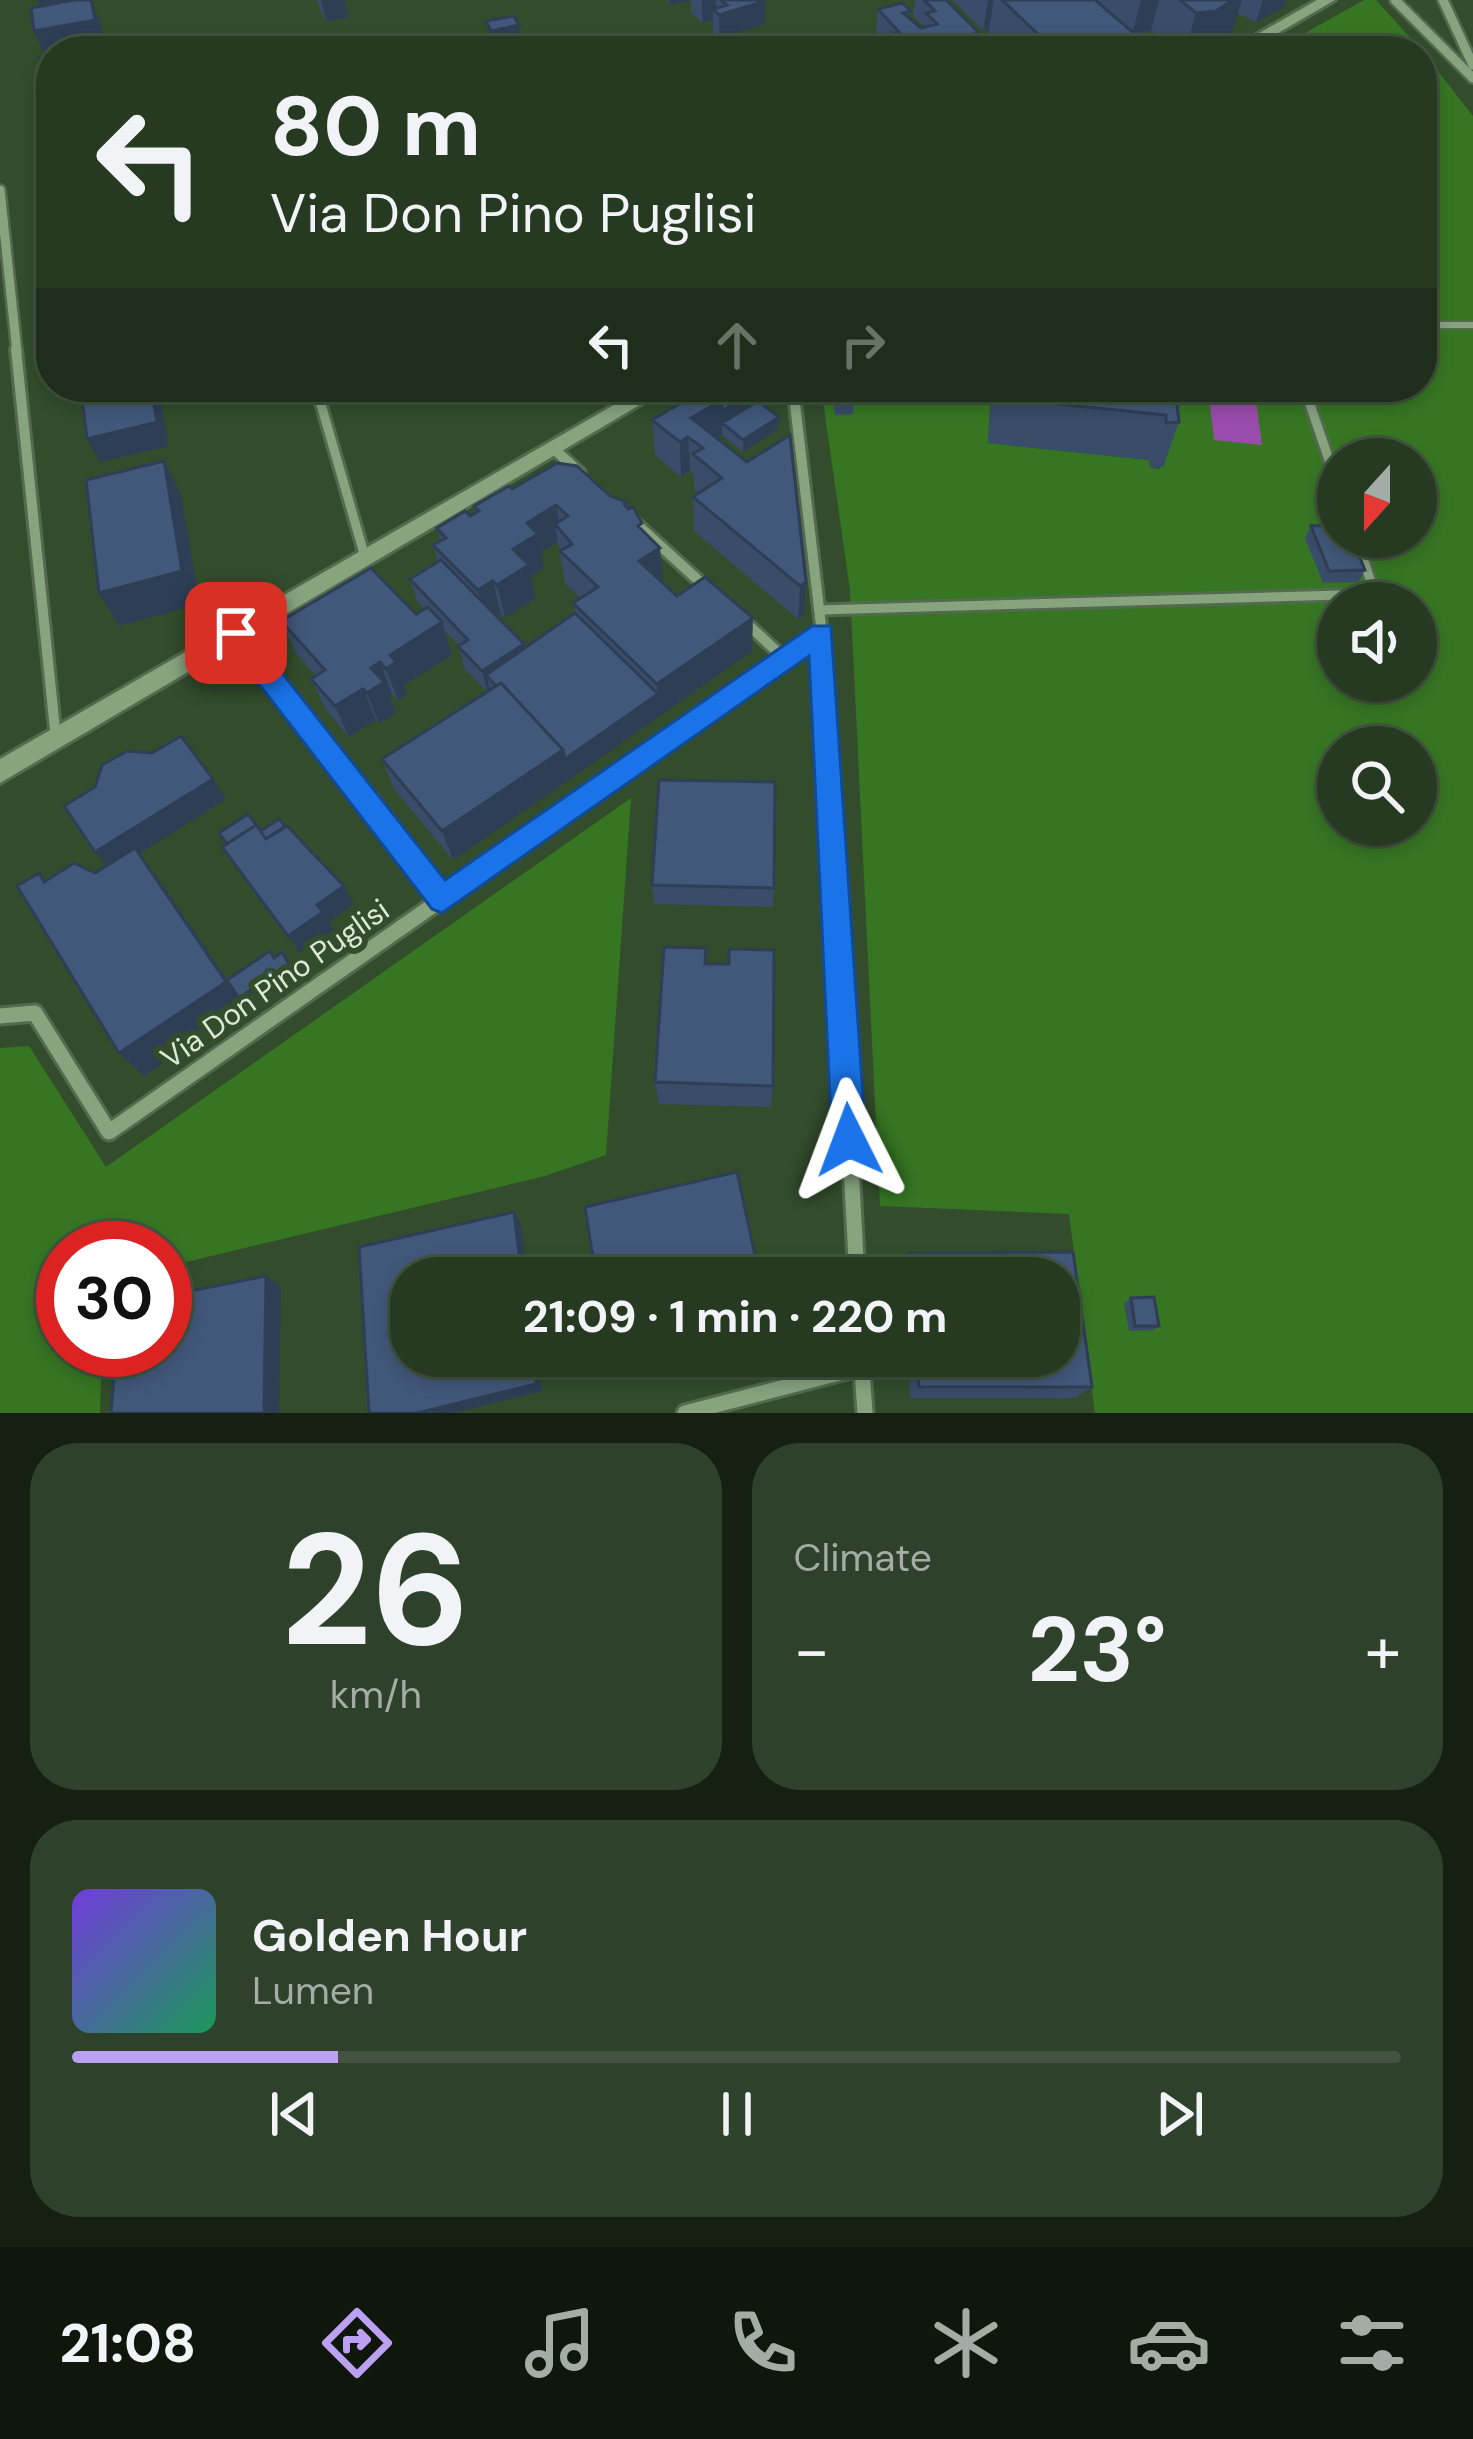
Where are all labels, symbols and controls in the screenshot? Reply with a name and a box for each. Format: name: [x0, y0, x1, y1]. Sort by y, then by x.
text: 80 m: [270, 72, 481, 181]
icon: left: [72, 84, 228, 240]
text: Via Don Pino Puglisi: [270, 178, 757, 249]
icon: left: [578, 312, 644, 378]
icon: ahead: [704, 312, 770, 378]
icon: right: [830, 312, 896, 378]
north arrow: [1317, 438, 1437, 558]
map controls: [1317, 438, 1437, 846]
pin: [185, 582, 287, 684]
button: sound: [1317, 582, 1437, 702]
icon: arrive: [203, 600, 269, 666]
button: search: [1317, 726, 1437, 846]
street label: Via Don Pino Puglisi: [153, 890, 397, 1077]
position arrow: [786, 1077, 912, 1203]
speed limit sign: 30: [36, 1221, 192, 1377]
text: 21:09 · 1 min · 220 m: [523, 1287, 947, 1346]
text: 26: [281, 1489, 470, 1692]
text: Climate: [794, 1532, 932, 1583]
text: 23°: [1028, 1592, 1167, 1709]
text: −: [794, 1608, 830, 1693]
text: +: [1365, 1608, 1401, 1693]
text: km/h: [330, 1669, 422, 1720]
text: Golden Hour: [252, 1906, 527, 1965]
text: Lumen: [252, 1965, 374, 2016]
icon: previous: [261, 2081, 327, 2147]
icon: pause: [704, 2081, 770, 2147]
icon: next: [1147, 2081, 1213, 2147]
icon: directions: [315, 2301, 399, 2385]
icon: music: [518, 2301, 602, 2385]
icon: phone: [721, 2301, 805, 2385]
icon: climate: [924, 2301, 1008, 2385]
icon: car: [1127, 2301, 1211, 2385]
icon: filters: [1330, 2301, 1414, 2385]
text: 21:08: [59, 2308, 196, 2379]

